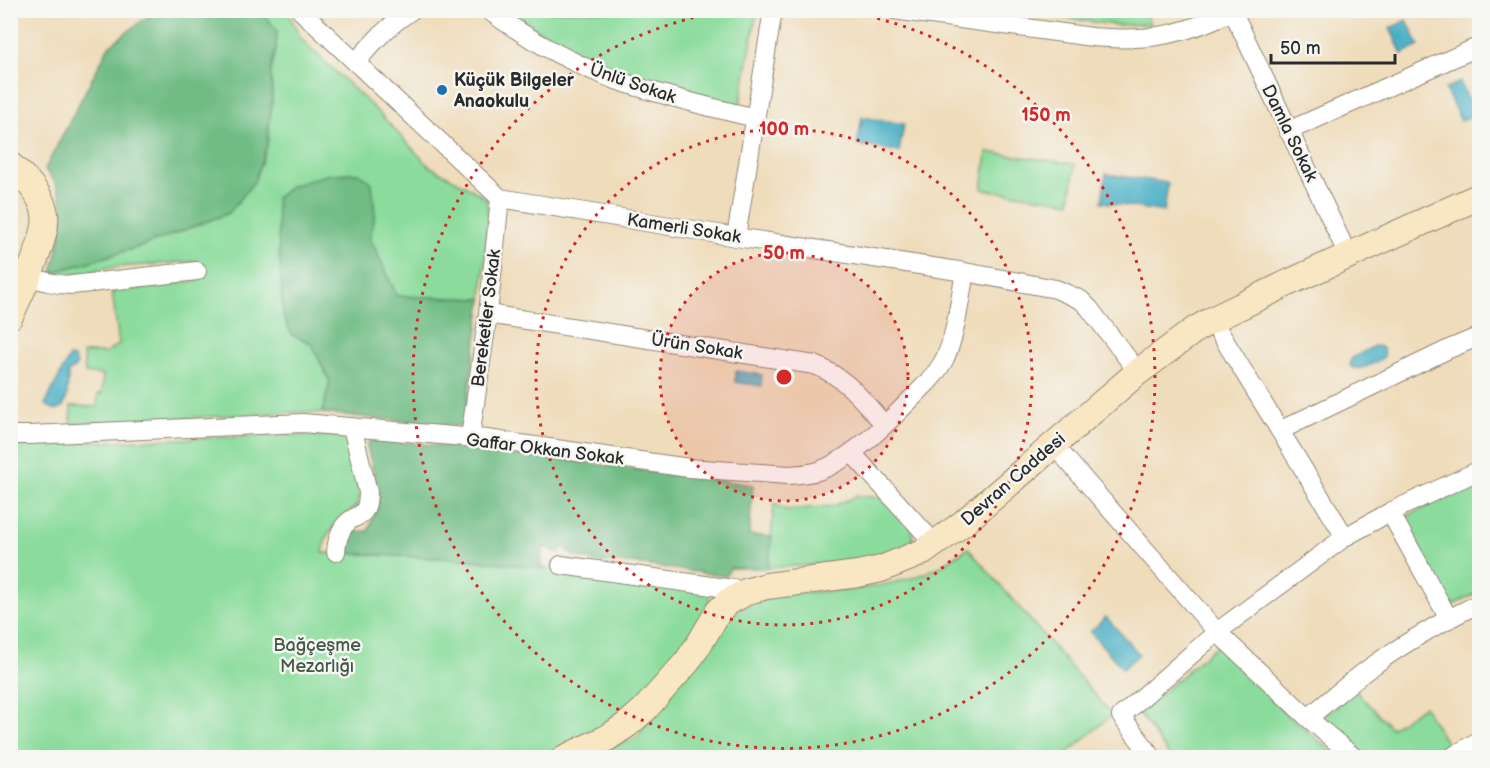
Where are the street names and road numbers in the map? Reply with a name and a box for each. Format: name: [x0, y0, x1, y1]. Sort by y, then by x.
street label: Ünlü Sokak: [587, 58, 679, 108]
street label: Damla Sokak: [1257, 81, 1322, 185]
street label: Kamerli Sokak: [625, 209, 743, 248]
street label: Bereketler Sokak: [468, 248, 505, 388]
street label: Ürün Sokak: [650, 328, 745, 364]
street label: Gaffar Okkan Sokak: [465, 429, 625, 470]
street label: Devran Caddesi: [957, 429, 1070, 530]

